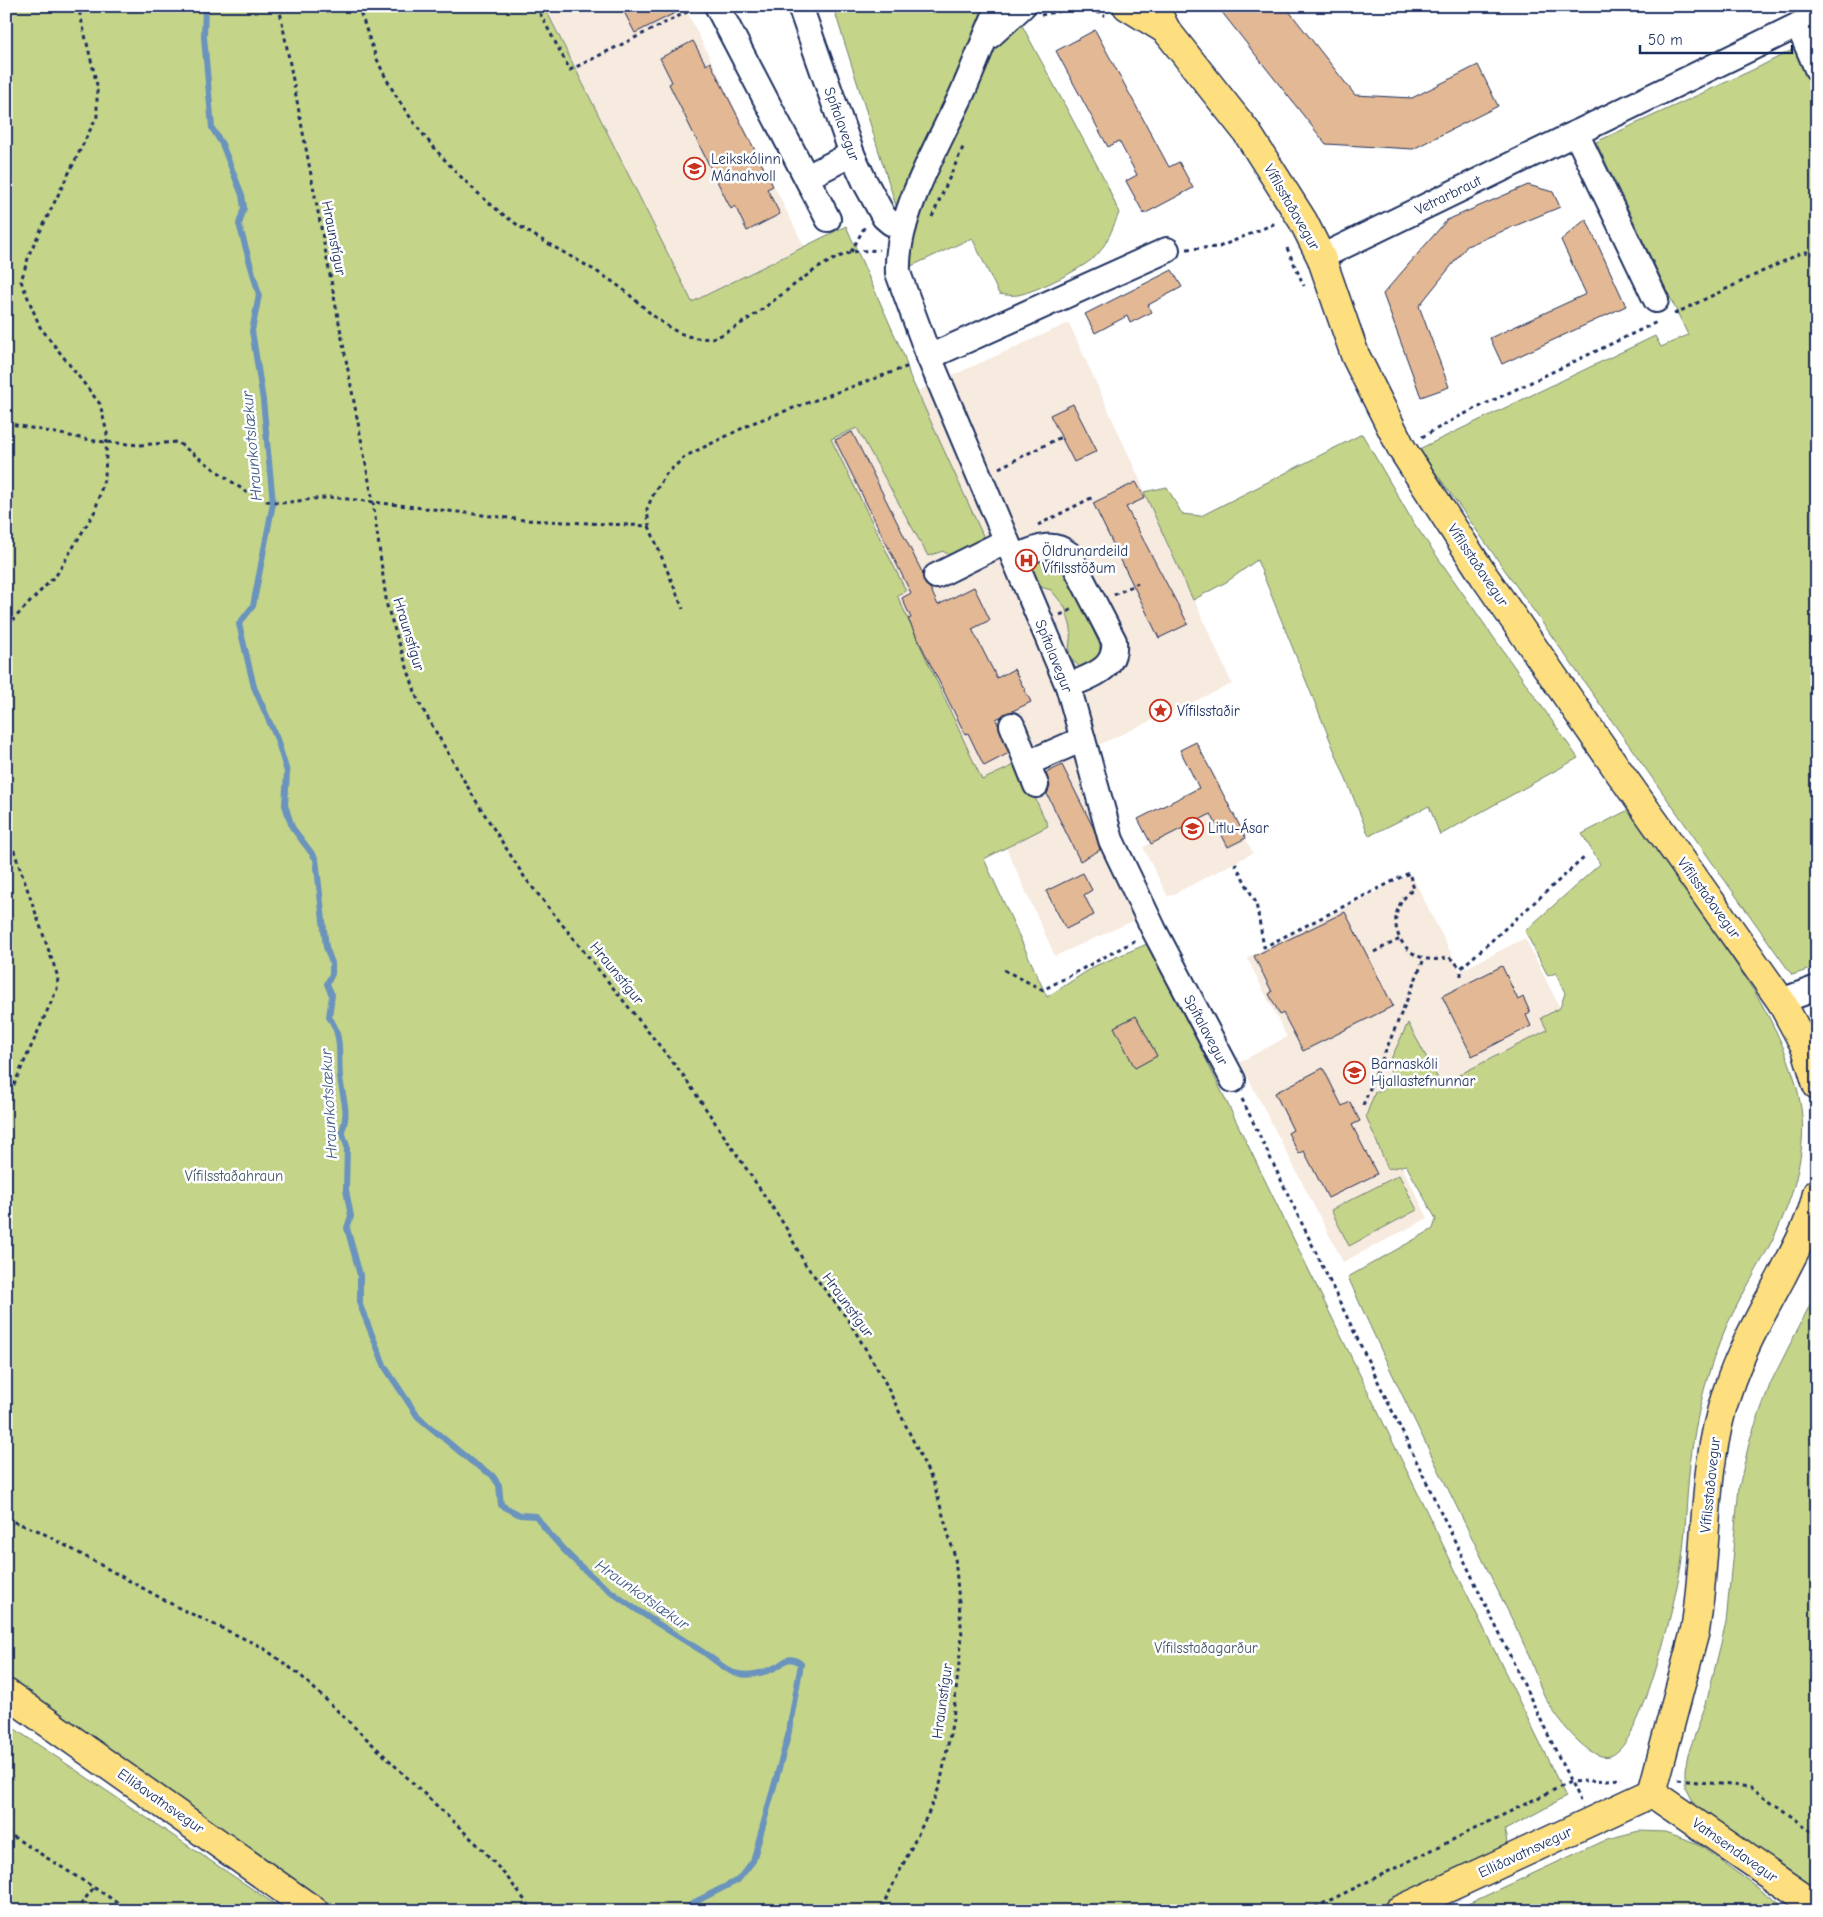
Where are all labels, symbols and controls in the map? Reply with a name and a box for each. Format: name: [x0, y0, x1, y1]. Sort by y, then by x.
scale bar: [1640, 22, 1793, 54]
text: 50 m: [1648, 31, 1683, 49]
street label: Spítalavegur: [820, 85, 864, 163]
place label: Leikskólinn Mánahvoll: [711, 150, 781, 185]
school or university icon: Leikskólinn Mánahvoll: [683, 156, 707, 180]
street label: Vífilsstaðavegur: [1260, 161, 1324, 253]
street label: Vetrarbraut: [1412, 171, 1485, 219]
street label: Hraunstígur: [318, 199, 350, 277]
water label: Hraunkotslækur: [238, 390, 266, 502]
street label: Vífilsstaðavegur: [1444, 520, 1512, 610]
place label: Öldrunardeild Vífilsstöðum: [1042, 542, 1128, 577]
hospital icon: Öldrunardeild Vífilsstöðum: [1014, 548, 1038, 572]
street label: Hraunstígur: [389, 595, 429, 673]
street label: Spítalavegur: [1031, 617, 1077, 695]
place icon: Vífilsstaðir: [1149, 699, 1173, 723]
place label: Vífilsstaðir: [1177, 702, 1240, 720]
school or university icon: Litlu-Ásar: [1180, 816, 1204, 840]
place label: Litlu-Ásar: [1208, 818, 1269, 837]
street label: Vífilsstaðavegur: [1673, 854, 1745, 942]
street label: Hraunstígur: [586, 938, 648, 1008]
street label: Spítalavegur: [1180, 992, 1232, 1068]
water label: Hraunkotslækur: [317, 1048, 341, 1159]
place label: Barnaskóli Hjallastefnunnar: [1371, 1055, 1476, 1090]
school or university icon: Barnaskóli Hjallastefnunnar: [1343, 1061, 1367, 1085]
park label: Vífilsstaðahraun: [185, 1167, 283, 1185]
street label: Hraunstígur: [818, 1269, 878, 1341]
street label: Vífilsstaðavegur: [1696, 1436, 1724, 1534]
water label: Hraunkotslækur: [592, 1556, 693, 1634]
park label: Vífilsstaðagarður: [1154, 1639, 1258, 1657]
street label: Hraunstígur: [928, 1662, 956, 1740]
street label: Elliðavatnsvegur: [114, 1765, 208, 1837]
street label: Vatnsendavegur: [1689, 1814, 1781, 1886]
street label: Elliðavatnsvegur: [1475, 1822, 1575, 1882]

